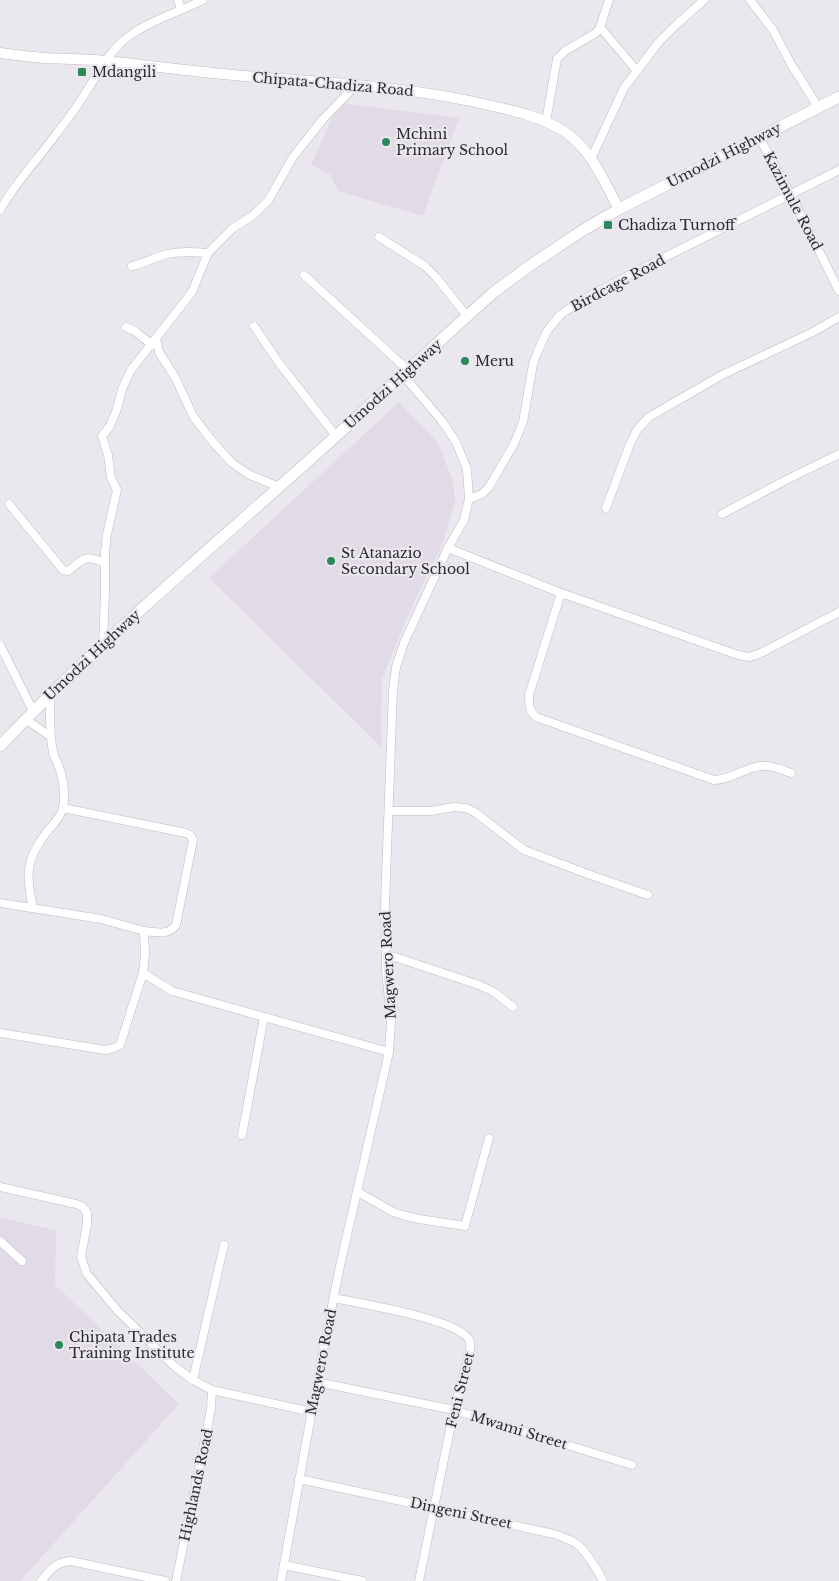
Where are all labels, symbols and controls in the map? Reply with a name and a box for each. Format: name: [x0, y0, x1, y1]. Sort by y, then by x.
place label: Mdangili: [92, 63, 156, 81]
marker: Mdangili: [76, 66, 88, 78]
street label: Chipata-Chadiza Road: [252, 68, 415, 100]
street label: Umodzi Highway: [664, 118, 784, 192]
place label: Mchini Primary School: [396, 125, 509, 159]
marker: Mchini Primary School: [380, 136, 392, 148]
street label: Kazimule Road: [759, 148, 827, 254]
place label: Chadiza Turnoff: [618, 216, 737, 234]
marker: Chadiza Turnoff: [602, 219, 614, 231]
street label: Birdcage Road: [568, 250, 669, 315]
street label: Umodzi Highway: [340, 335, 446, 433]
place label: Meru: [475, 352, 515, 370]
marker: Meru: [459, 355, 471, 367]
place label: St Atanazio Secondary School: [341, 544, 470, 578]
marker: St Atanazio Secondary School: [325, 555, 337, 567]
street label: Umodzi Highway: [40, 606, 144, 704]
street label: Magwero Road: [376, 910, 400, 1019]
street label: Magwero Road: [302, 1307, 340, 1417]
place label: Chipata Trades Training Institute: [69, 1328, 195, 1362]
marker: Chipata Trades Training Institute: [53, 1339, 65, 1351]
street label: Feni Street: [442, 1350, 478, 1430]
street label: Mwami Street: [468, 1407, 570, 1453]
street label: Highlands Road: [175, 1426, 217, 1543]
street label: Dingeni Street: [408, 1493, 514, 1533]

